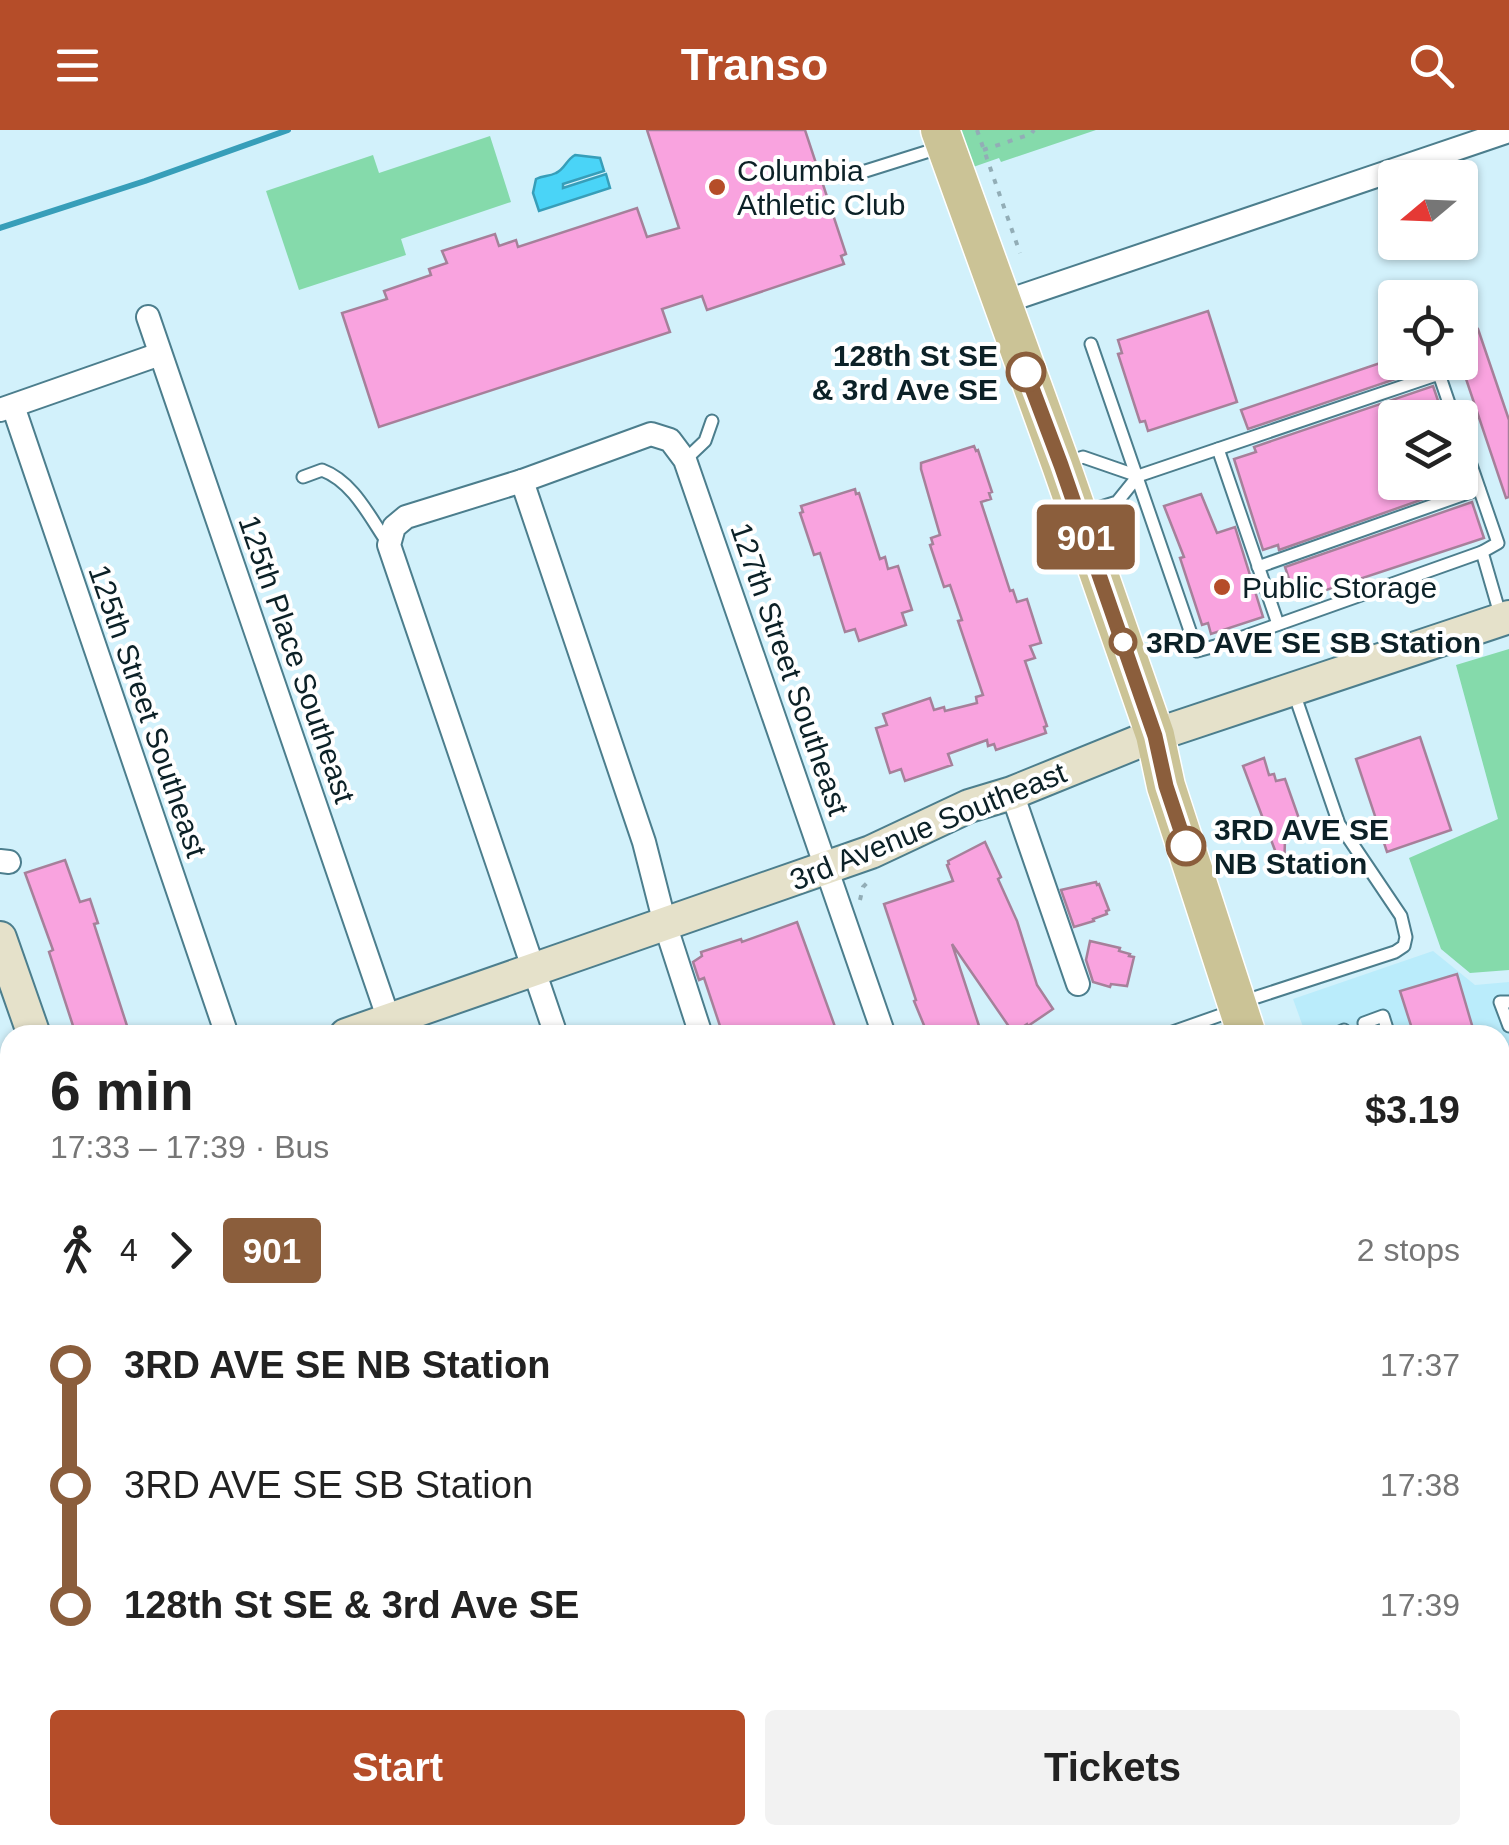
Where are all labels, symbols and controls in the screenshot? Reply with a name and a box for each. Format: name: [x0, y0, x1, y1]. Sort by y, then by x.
icon: menu: [50, 38, 105, 93]
icon: search: [1404, 38, 1459, 93]
text: Transo: [681, 39, 828, 90]
place label: Columbia Athletic Club: [737, 154, 905, 221]
north arrow: [1378, 160, 1478, 260]
map controls: [1378, 160, 1478, 500]
marker: Columbia Athletic Club: [706, 176, 728, 198]
button: locate: [1378, 280, 1478, 380]
place label: 128th St SE & 3rd Ave SE: [812, 339, 998, 406]
marker: 128th St SE & 3rd Ave SE: [1007, 353, 1045, 391]
button: layers: [1378, 400, 1478, 500]
line badge: 901: [1028, 504, 1144, 570]
street label: 125th Place Southeast: [232, 511, 362, 808]
text: 901: [1057, 518, 1115, 557]
street label: 127th Street Southeast: [724, 519, 856, 820]
street label: 125th Street Southeast: [82, 561, 214, 862]
place label: Public Storage: [1242, 571, 1437, 604]
marker: Public Storage: [1211, 576, 1233, 598]
place label: 3RD AVE SE SB Station: [1146, 626, 1481, 659]
marker: 3RD AVE SE SB Station: [1110, 629, 1136, 655]
street label: 3rd Avenue Southeast: [785, 755, 1071, 896]
place label: 3RD AVE SE NB Station: [1214, 813, 1389, 880]
marker: 3RD AVE SE NB Station: [1167, 827, 1205, 865]
text: 6 min: [50, 1060, 194, 1122]
text: $3.19: [1365, 1089, 1460, 1131]
text: 17:33 – 17:39 · Bus: [50, 1129, 329, 1165]
icon: walk: [50, 1223, 105, 1278]
icon: forward: [153, 1223, 208, 1278]
text: 901: [243, 1231, 301, 1270]
text: 4: [120, 1232, 138, 1268]
text: 2 stops: [1357, 1232, 1460, 1268]
text: 3RD AVE SE NB Station: [124, 1344, 551, 1386]
text: 17:37: [1380, 1347, 1460, 1383]
text: 3RD AVE SE SB Station: [124, 1464, 533, 1506]
text: 17:38: [1380, 1467, 1460, 1503]
text: 128th St SE & 3rd Ave SE: [124, 1584, 579, 1626]
text: 17:39: [1380, 1587, 1460, 1623]
button: Start: [50, 1710, 745, 1825]
button: Tickets: [765, 1710, 1460, 1825]

